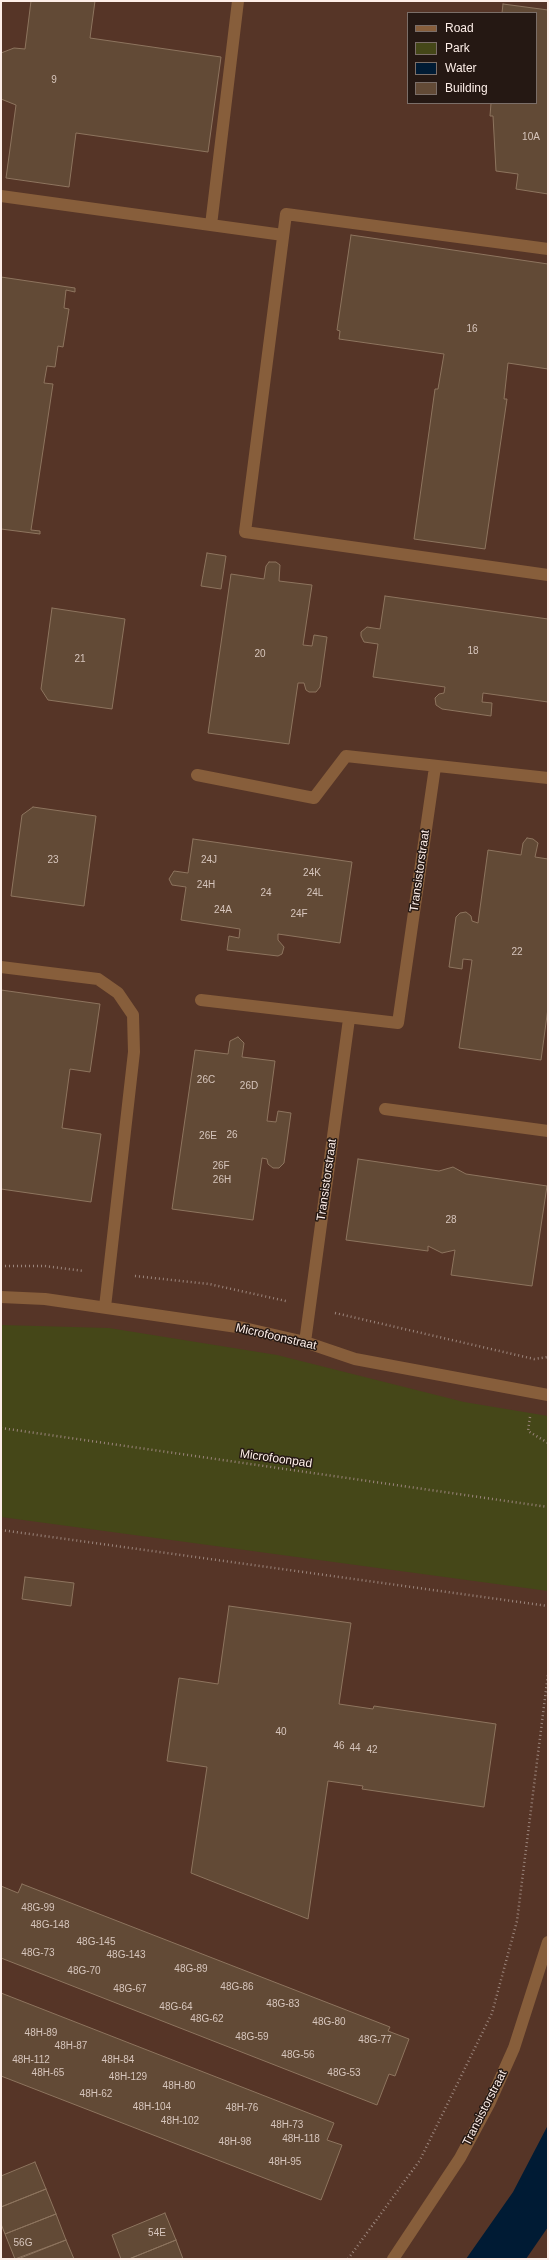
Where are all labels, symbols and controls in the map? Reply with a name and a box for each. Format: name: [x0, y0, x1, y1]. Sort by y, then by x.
legend: [407, 12, 537, 104]
text: Road: [445, 21, 474, 35]
text: Park: [445, 41, 470, 55]
text: Water: [445, 61, 477, 75]
house number: 9: [51, 74, 57, 86]
text: Building: [445, 81, 488, 95]
house number: 10A: [522, 131, 540, 143]
house number: 16: [466, 323, 478, 335]
house number: 18: [467, 645, 479, 657]
house number: 20: [254, 648, 266, 660]
house number: 21: [74, 653, 86, 665]
street label: Transistorstraat: [407, 829, 433, 913]
house number: 23: [47, 854, 59, 866]
house number: 24J: [201, 854, 217, 866]
house number: 24K: [303, 867, 321, 879]
house number: 24H: [197, 879, 215, 891]
house number: 24: [260, 887, 272, 899]
house number: 24L: [307, 887, 323, 899]
house number: 24A: [214, 904, 232, 916]
house number: 24F: [290, 908, 308, 920]
house number: 22: [511, 946, 523, 958]
house number: 26C: [197, 1074, 215, 1086]
house number: 26D: [240, 1080, 258, 1092]
house number: 26: [226, 1129, 238, 1141]
house number: 26E: [199, 1130, 217, 1142]
street label: Transistorstraat: [314, 1138, 340, 1222]
house number: 26F: [212, 1160, 230, 1172]
house number: 26H: [213, 1174, 231, 1186]
house number: 28: [445, 1214, 457, 1226]
street label: Microfoonstraat: [234, 1321, 318, 1353]
street label: Microfoonpad: [239, 1447, 313, 1471]
house number: 40: [275, 1726, 287, 1738]
house number: 46: [333, 1740, 345, 1752]
house number: 44: [349, 1742, 361, 1754]
house number: 42: [366, 1744, 378, 1756]
house number: 48G-99: [21, 1902, 55, 1914]
house number: 48G-148: [31, 1919, 69, 1931]
house number: 48G-145: [77, 1936, 115, 1948]
house number: 48G-73: [21, 1947, 55, 1959]
house number: 48G-143: [107, 1949, 145, 1961]
house number: 48G-89: [174, 1963, 208, 1975]
house number: 48G-70: [67, 1965, 101, 1977]
house number: 48G-86: [220, 1981, 254, 1993]
house number: 48G-67: [113, 1983, 147, 1995]
house number: 48G-83: [266, 1998, 300, 2010]
house number: 48G-64: [159, 2001, 193, 2013]
house number: 48G-62: [190, 2013, 224, 2025]
house number: 48G-80: [312, 2016, 346, 2028]
house number: 48H-89: [25, 2027, 57, 2039]
house number: 48G-59: [235, 2031, 269, 2043]
house number: 48G-77: [358, 2034, 392, 2046]
house number: 48H-87: [55, 2040, 87, 2052]
house number: 48G-56: [281, 2049, 315, 2061]
house number: 48H-112: [12, 2054, 50, 2066]
house number: 48H-84: [102, 2054, 134, 2066]
house number: 48H-65: [32, 2067, 64, 2079]
house number: 48G-53: [327, 2067, 361, 2079]
street label: Transistorstraat: [460, 2068, 510, 2148]
house number: 48H-129: [109, 2071, 147, 2083]
house number: 48H-80: [163, 2080, 195, 2092]
house number: 48H-62: [80, 2088, 112, 2100]
house number: 48H-104: [133, 2101, 171, 2113]
house number: 48H-76: [226, 2102, 258, 2114]
house number: 48H-102: [161, 2115, 199, 2127]
house number: 48H-73: [271, 2119, 303, 2131]
house number: 48H-118: [282, 2133, 320, 2145]
house number: 48H-98: [219, 2136, 251, 2148]
house number: 48H-95: [269, 2156, 301, 2168]
house number: 54E: [148, 2227, 166, 2239]
house number: 56G: [14, 2237, 32, 2249]

